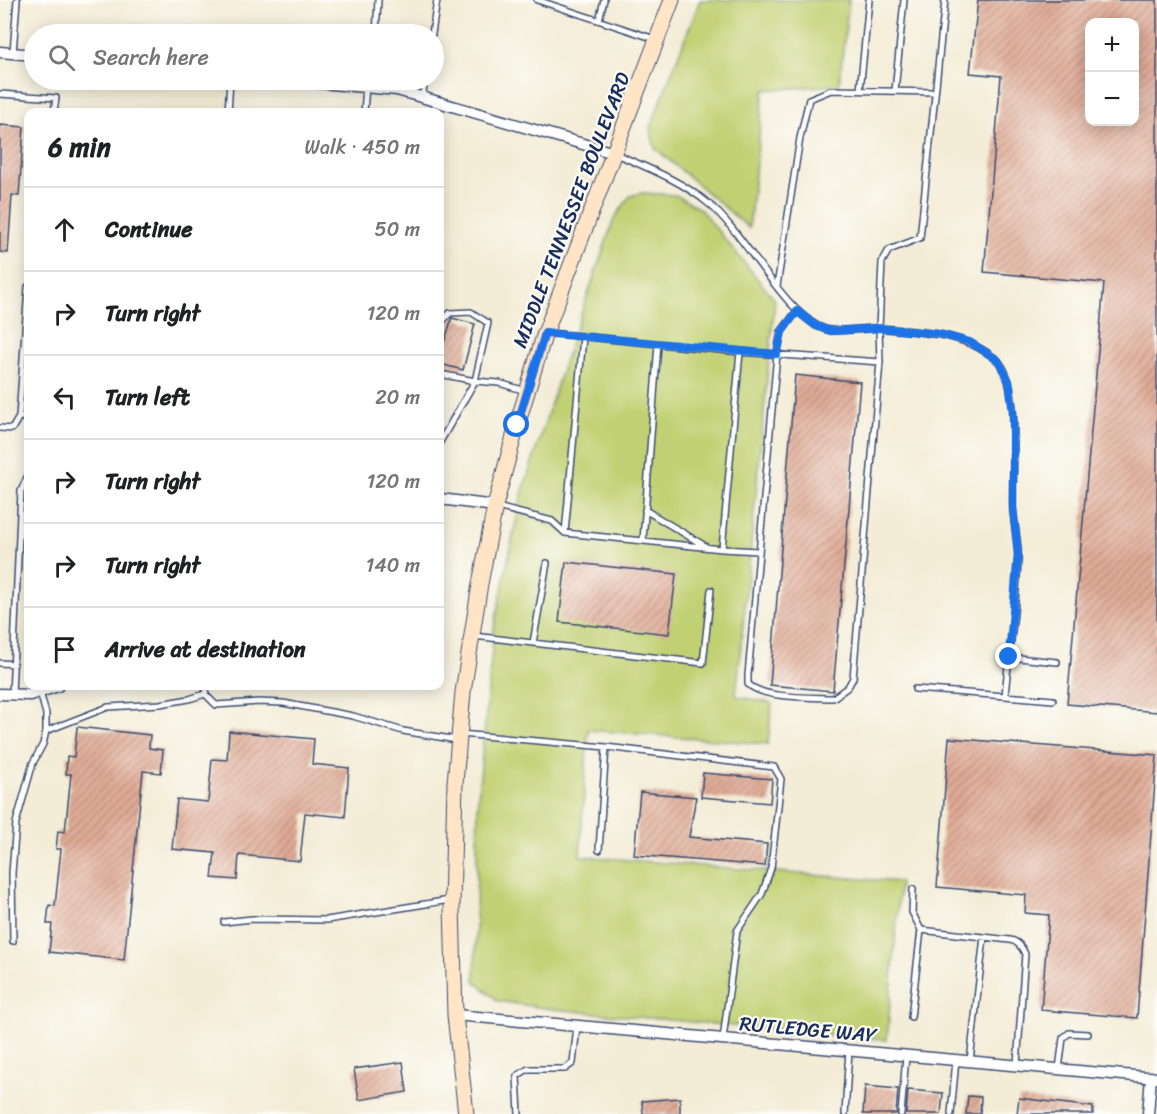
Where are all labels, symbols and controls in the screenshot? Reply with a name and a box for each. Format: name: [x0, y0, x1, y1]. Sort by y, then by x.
map controls: [1085, 18, 1139, 126]
button: +: [1085, 18, 1139, 72]
search box: [24, 24, 444, 90]
text: Search here: [93, 38, 209, 77]
icon: search: [45, 41, 78, 74]
street label: MIDDLE TENNESSEE BOULEVARD: [503, 67, 640, 353]
button: −: [1085, 72, 1139, 126]
text: 6 min: [48, 124, 111, 170]
text: Walk · 450 m: [305, 130, 420, 165]
text: Continue: [105, 210, 193, 249]
text: 50 m: [375, 212, 420, 247]
icon: ahead: [48, 213, 81, 246]
text: Turn right: [105, 294, 200, 333]
text: 120 m: [367, 296, 420, 331]
icon: right: [48, 297, 81, 330]
text: Turn left: [105, 378, 190, 417]
text: 20 m: [375, 380, 420, 415]
icon: left: [48, 381, 81, 414]
route start: [503, 411, 529, 437]
text: Turn right: [105, 462, 200, 501]
text: 120 m: [367, 464, 420, 499]
icon: right: [48, 465, 81, 498]
text: Turn right: [105, 546, 200, 585]
text: 140 m: [366, 548, 420, 583]
icon: right: [48, 549, 81, 582]
text: Arrive at destination: [105, 630, 306, 669]
icon: arrive: [48, 633, 81, 666]
route end: [995, 643, 1021, 669]
street label: RUTLEDGE WAY: [738, 1006, 880, 1053]

